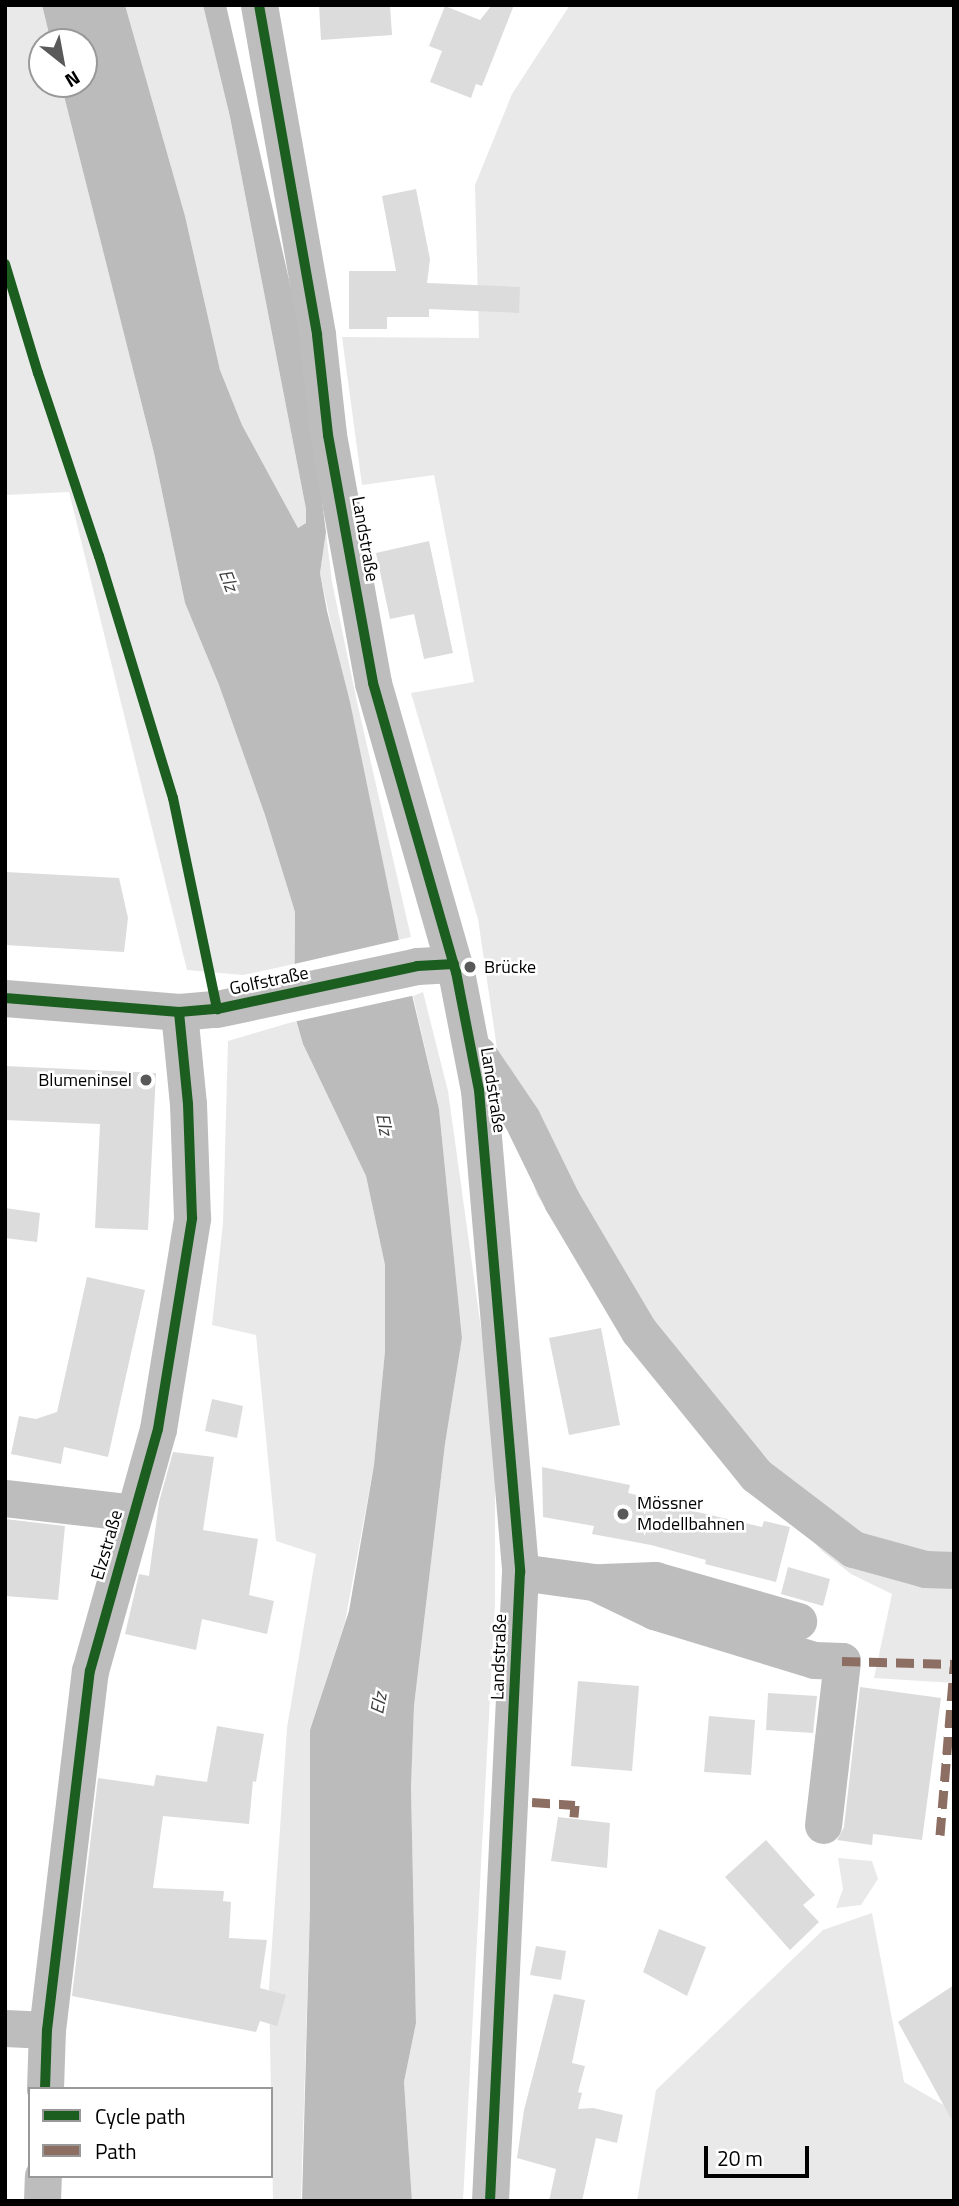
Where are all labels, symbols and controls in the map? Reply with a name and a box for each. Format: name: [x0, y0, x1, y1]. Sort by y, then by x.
north arrow: [28, 28, 98, 98]
text: N: [60, 64, 86, 96]
street label: Landstraße: [347, 495, 383, 583]
water label: Elz: [214, 566, 244, 594]
place label: Brücke: [484, 956, 536, 978]
marker: Brücke: [462, 959, 478, 975]
street label: Golfstraße: [228, 962, 310, 1000]
street label: Landstraße: [476, 1046, 510, 1134]
place label: Blumeninsel: [38, 1069, 132, 1091]
marker: Blumeninsel: [138, 1072, 154, 1088]
water label: Elz: [372, 1111, 398, 1137]
place label: Mössner Modellbahnen: [637, 1493, 745, 1536]
marker: Mössner Modellbahnen: [615, 1506, 631, 1522]
street label: Elzstraße: [87, 1508, 127, 1582]
street label: Landstraße: [487, 1614, 511, 1700]
water label: Elz: [365, 1690, 391, 1716]
legend: [28, 2087, 273, 2178]
text: Cycle path: [95, 2100, 186, 2132]
scale bar: [707, 2132, 812, 2176]
text: Path: [95, 2135, 137, 2167]
text: 20 m: [717, 2142, 763, 2174]

